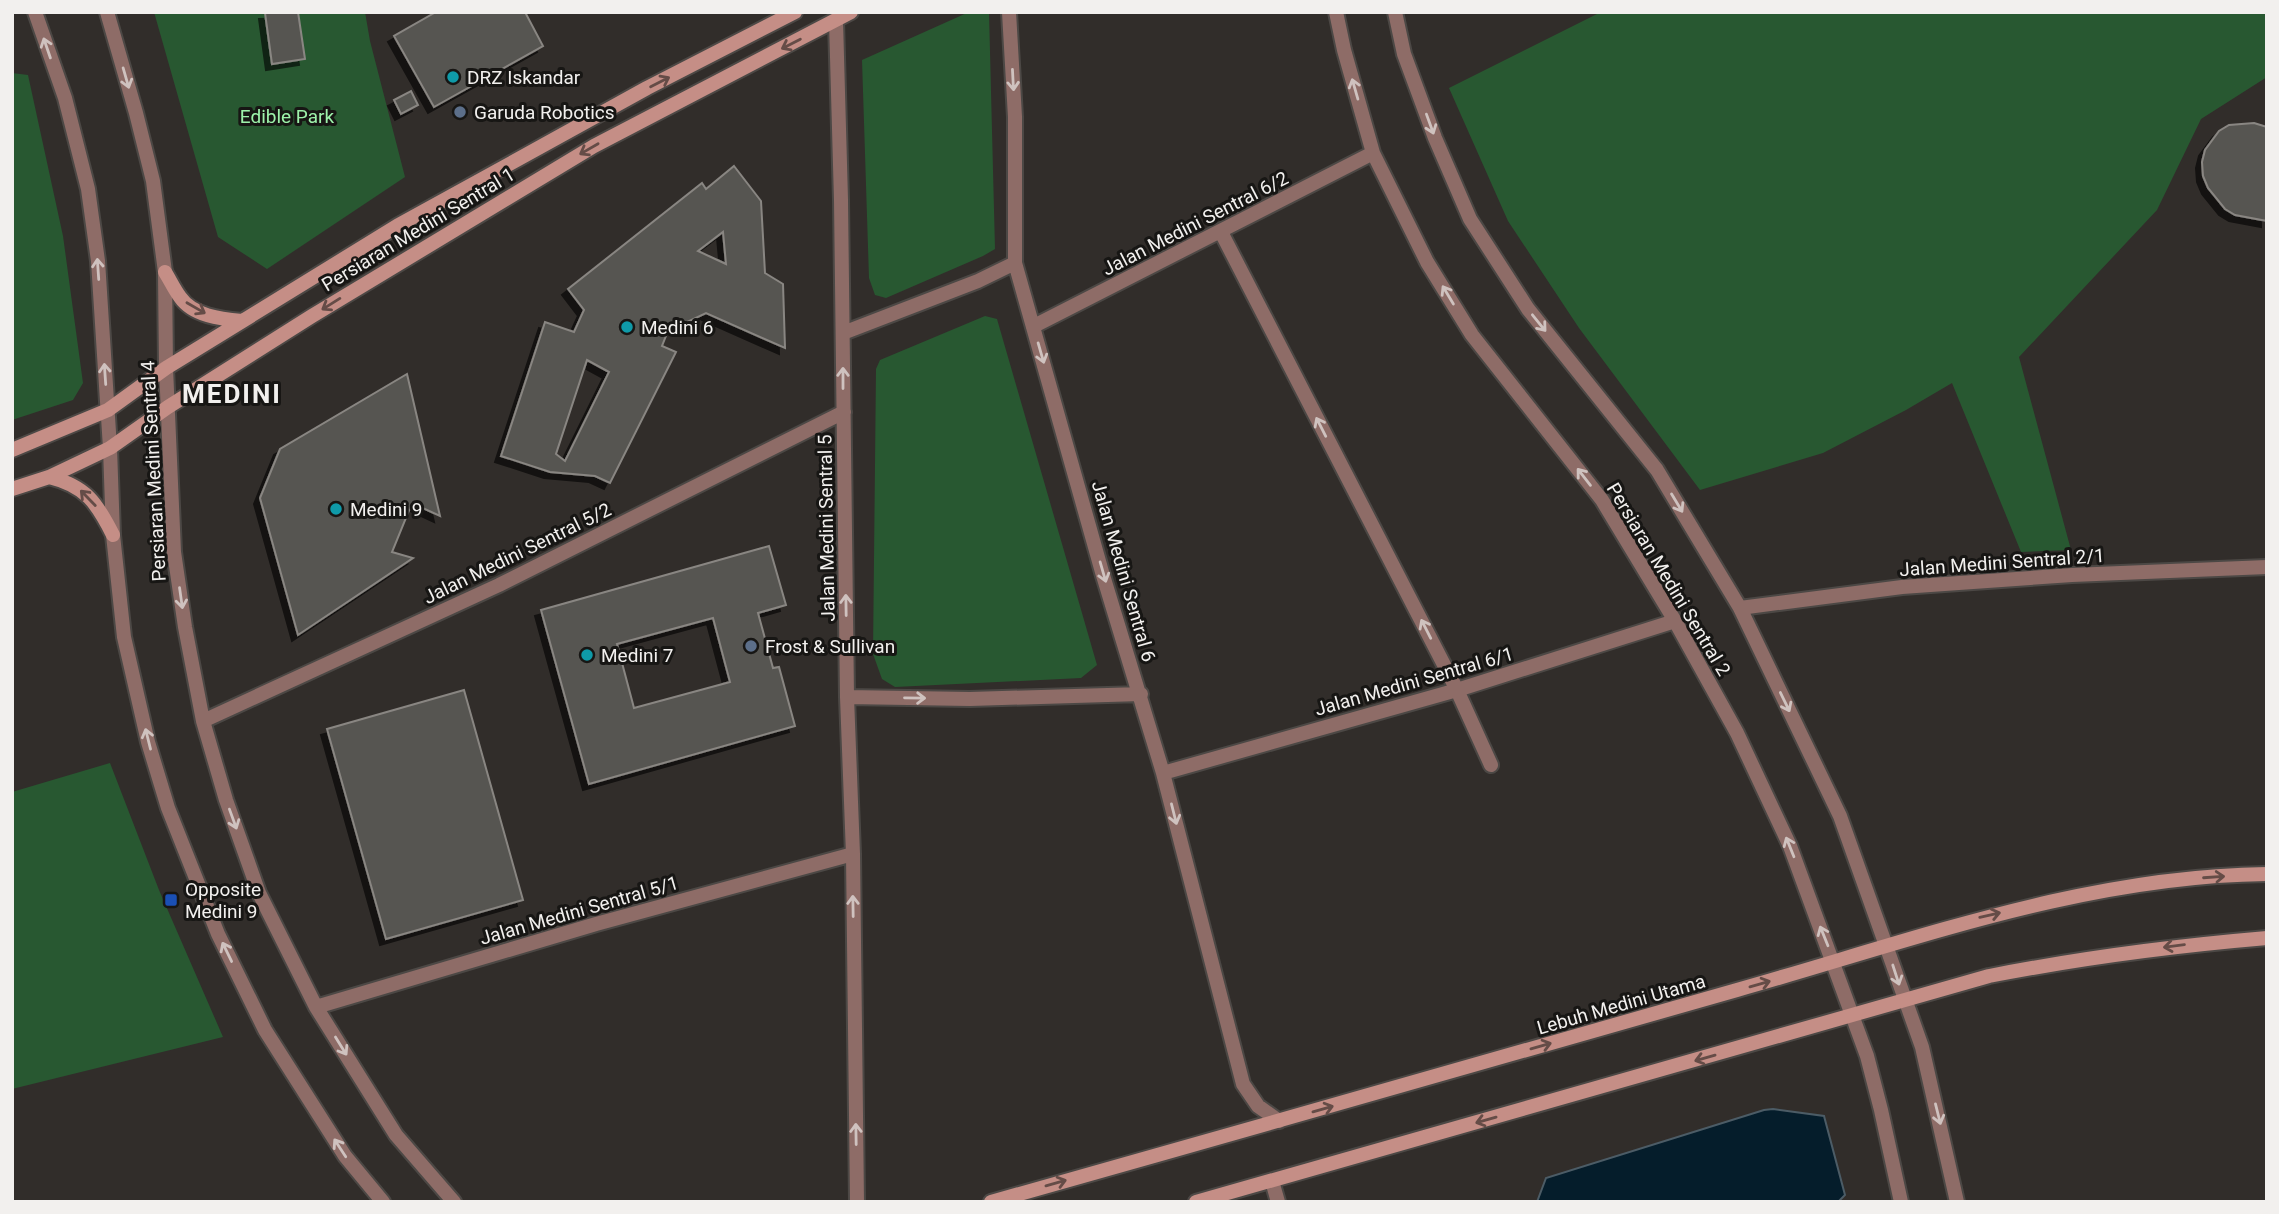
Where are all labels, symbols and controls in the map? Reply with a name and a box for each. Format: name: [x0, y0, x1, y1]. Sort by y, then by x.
one-way arrow: [40, 37, 53, 59]
one-way arrow: [781, 38, 802, 52]
one-way arrow: [120, 66, 133, 88]
place label: DRZ Iskandar: [467, 66, 581, 89]
marker: DRZ Iskandar: [445, 69, 461, 85]
one-way arrow: [1007, 69, 1020, 91]
one-way arrow: [649, 74, 670, 88]
one-way arrow: [1348, 78, 1361, 100]
place label: Garuda Robotics: [474, 101, 615, 124]
marker: Garuda Robotics: [452, 104, 468, 120]
park label: Edible Park: [240, 105, 335, 128]
one-way arrow: [1424, 112, 1437, 134]
one-way arrow: [580, 142, 600, 156]
street label: Persiaran Medini Sentral 1: [318, 163, 519, 296]
street label: Jalan Medini Sentral 6/2: [1098, 166, 1292, 280]
one-way arrow: [91, 258, 104, 281]
one-way arrow: [1441, 286, 1455, 306]
one-way arrow: [322, 298, 342, 312]
one-way arrow: [185, 301, 205, 315]
one-way arrow: [1531, 313, 1546, 331]
place label: Medini 6: [641, 316, 714, 339]
marker: Medini 6: [619, 319, 635, 335]
one-way arrow: [1036, 342, 1049, 364]
street label: Persiaran Medini Sentral 4: [136, 360, 171, 582]
one-way arrow: [98, 363, 111, 385]
one-way arrow: [836, 366, 850, 389]
district label: MEDINI: [182, 379, 282, 409]
one-way arrow: [1314, 417, 1328, 438]
street label: Jalan Medini Sentral 5: [813, 434, 840, 622]
one-way arrow: [1576, 469, 1591, 487]
street label: Jalan Medini Sentral 6: [1087, 478, 1160, 664]
street label: Persiaran Medini Sentral 2: [1602, 479, 1735, 680]
one-way arrow: [80, 489, 97, 506]
one-way arrow: [1670, 492, 1684, 512]
place label: Medini 9: [350, 498, 423, 521]
street label: Jalan Medini Sentral 5/2: [420, 498, 615, 609]
marker: Medini 9: [328, 501, 344, 517]
street label: Jalan Medini Sentral 2/1: [1899, 544, 2105, 581]
one-way arrow: [1097, 561, 1110, 583]
one-way arrow: [174, 587, 187, 609]
one-way arrow: [839, 594, 853, 617]
one-way arrow: [1419, 619, 1432, 640]
place label: Frost & Sullivan: [765, 635, 895, 658]
marker: Frost & Sullivan: [743, 638, 759, 654]
street label: Jalan Medini Sentral 6/1: [1312, 642, 1516, 721]
place label: Medini 7: [601, 644, 674, 667]
marker: Medini 7: [579, 647, 595, 663]
one-way arrow: [904, 691, 927, 705]
one-way arrow: [1779, 691, 1793, 712]
one-way arrow: [140, 728, 153, 750]
one-way arrow: [1168, 803, 1181, 825]
one-way arrow: [228, 808, 240, 830]
one-way arrow: [1782, 836, 1795, 858]
one-way arrow: [2202, 870, 2225, 883]
street label: Jalan Medini Sentral 5/1: [477, 871, 681, 950]
place label: Opposite Medini 9: [185, 878, 261, 923]
marker: Opposite Medini 9: [163, 892, 179, 908]
one-way arrow: [846, 895, 860, 918]
one-way arrow: [1978, 908, 2001, 922]
one-way arrow: [1816, 926, 1829, 948]
one-way arrow: [2164, 940, 2186, 953]
one-way arrow: [219, 942, 233, 963]
one-way arrow: [1891, 963, 1903, 985]
street label: Lebuh Medini Utama: [1534, 969, 1708, 1040]
one-way arrow: [1749, 976, 1771, 989]
one-way arrow: [334, 1036, 348, 1056]
one-way arrow: [1530, 1039, 1552, 1052]
one-way arrow: [1694, 1052, 1716, 1065]
one-way arrow: [1311, 1101, 1333, 1114]
one-way arrow: [1931, 1102, 1945, 1125]
one-way arrow: [1475, 1114, 1498, 1127]
one-way arrow: [850, 1122, 863, 1145]
one-way arrow: [333, 1139, 347, 1159]
one-way arrow: [1045, 1176, 1067, 1189]

